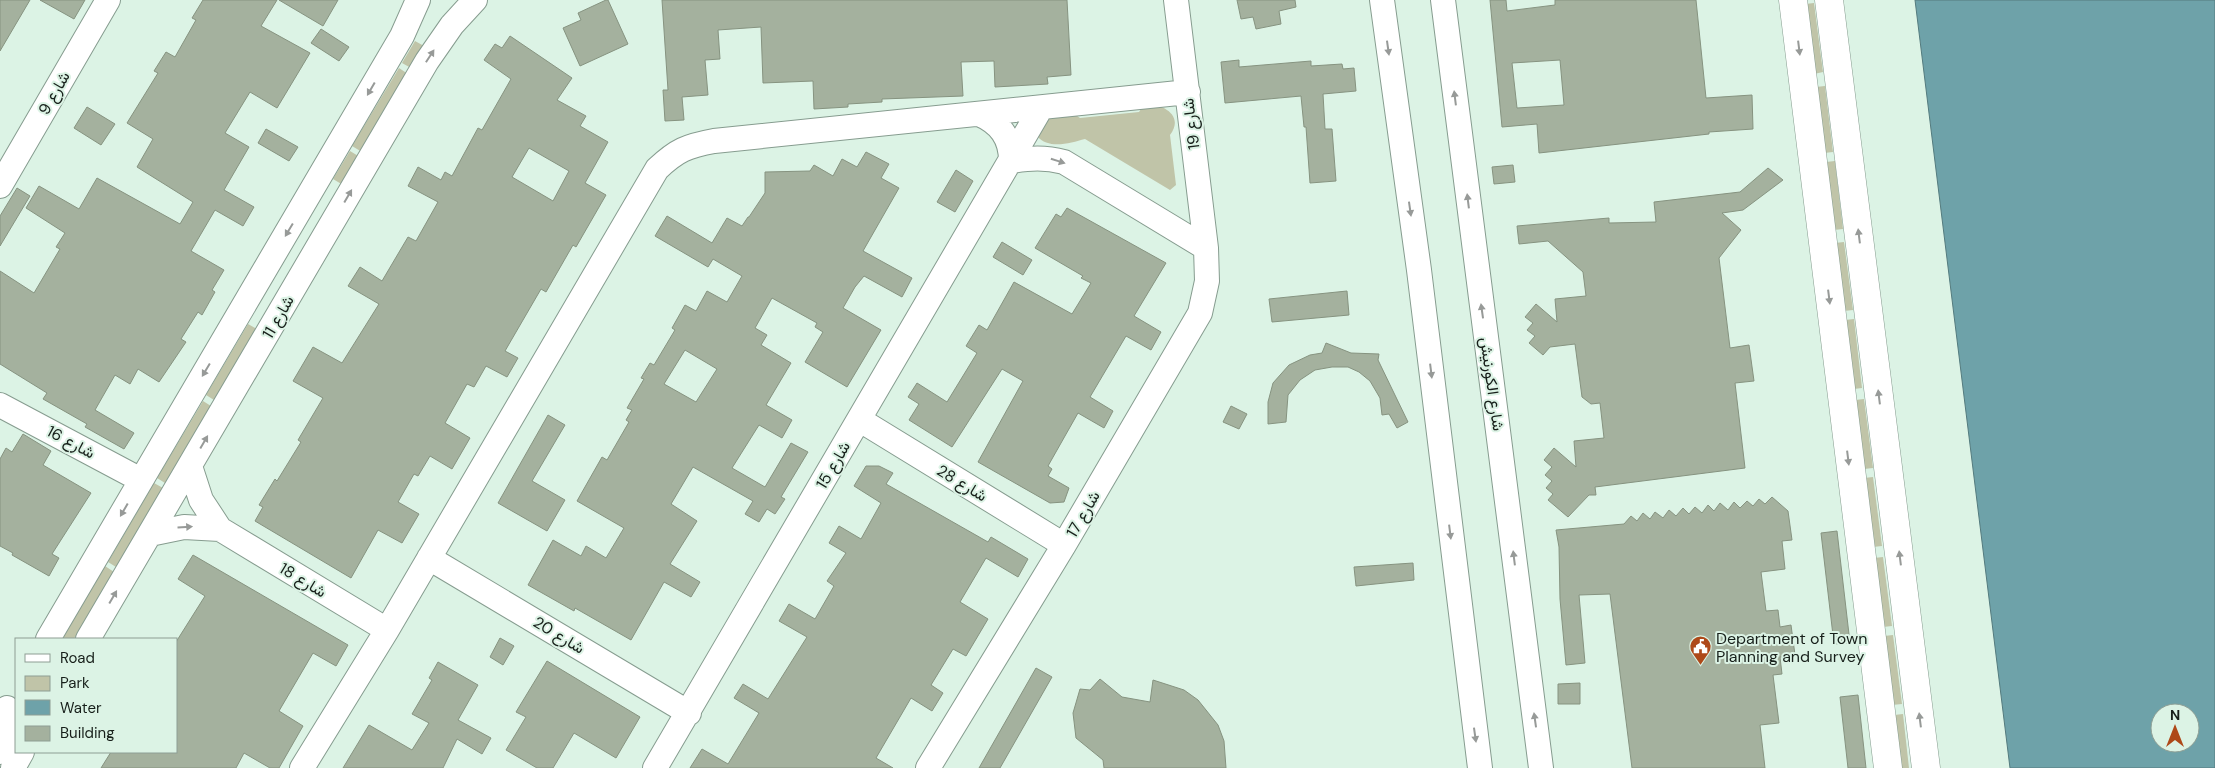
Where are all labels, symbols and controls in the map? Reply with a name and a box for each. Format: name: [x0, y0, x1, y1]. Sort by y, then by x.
one-way arrow: [1384, 41, 1392, 57]
one-way arrow: [1795, 41, 1803, 57]
one-way arrow: [426, 49, 435, 63]
street label: شارع 9: [33, 68, 76, 119]
one-way arrow: [366, 83, 375, 96]
one-way arrow: [1451, 89, 1459, 105]
street label: شارع 19: [1177, 97, 1206, 151]
one-way arrow: [1051, 157, 1066, 165]
one-way arrow: [344, 189, 352, 203]
one-way arrow: [1464, 193, 1472, 209]
one-way arrow: [1407, 202, 1415, 218]
one-way arrow: [284, 223, 293, 236]
one-way arrow: [1855, 228, 1863, 244]
one-way arrow: [1825, 289, 1833, 305]
street label: شارع 11: [257, 292, 300, 343]
one-way arrow: [1478, 302, 1486, 318]
street label: شارع الكورنيش: [1474, 336, 1509, 432]
one-way arrow: [202, 363, 211, 376]
one-way arrow: [1427, 363, 1435, 379]
one-way arrow: [1875, 389, 1883, 405]
street label: شارع 16: [43, 421, 99, 464]
one-way arrow: [200, 435, 209, 449]
street label: شارع 15: [811, 438, 856, 493]
one-way arrow: [1845, 450, 1853, 466]
street label: شارع 28: [932, 460, 991, 507]
street label: شارع 17: [1061, 487, 1105, 541]
one-way arrow: [119, 503, 128, 516]
one-way arrow: [177, 523, 193, 531]
one-way arrow: [1446, 524, 1454, 540]
one-way arrow: [1510, 550, 1518, 566]
one-way arrow: [1896, 550, 1904, 566]
street label: شارع 18: [275, 558, 330, 603]
one-way arrow: [109, 590, 117, 605]
street label: شارع 20: [529, 611, 589, 659]
place label: Department of Town Planning and Survey: [1716, 628, 1867, 667]
public building icon: Department of Town Planning and Survey: [1688, 635, 1712, 666]
legend: [15, 638, 178, 753]
text: Road: [60, 648, 95, 668]
text: Park: [60, 673, 90, 693]
text: Water: [60, 698, 102, 718]
north arrow: [2150, 703, 2200, 753]
text: N: [2170, 706, 2180, 724]
one-way arrow: [1531, 711, 1539, 727]
one-way arrow: [1916, 711, 1924, 727]
text: Building: [60, 723, 115, 743]
one-way arrow: [1471, 728, 1479, 744]

